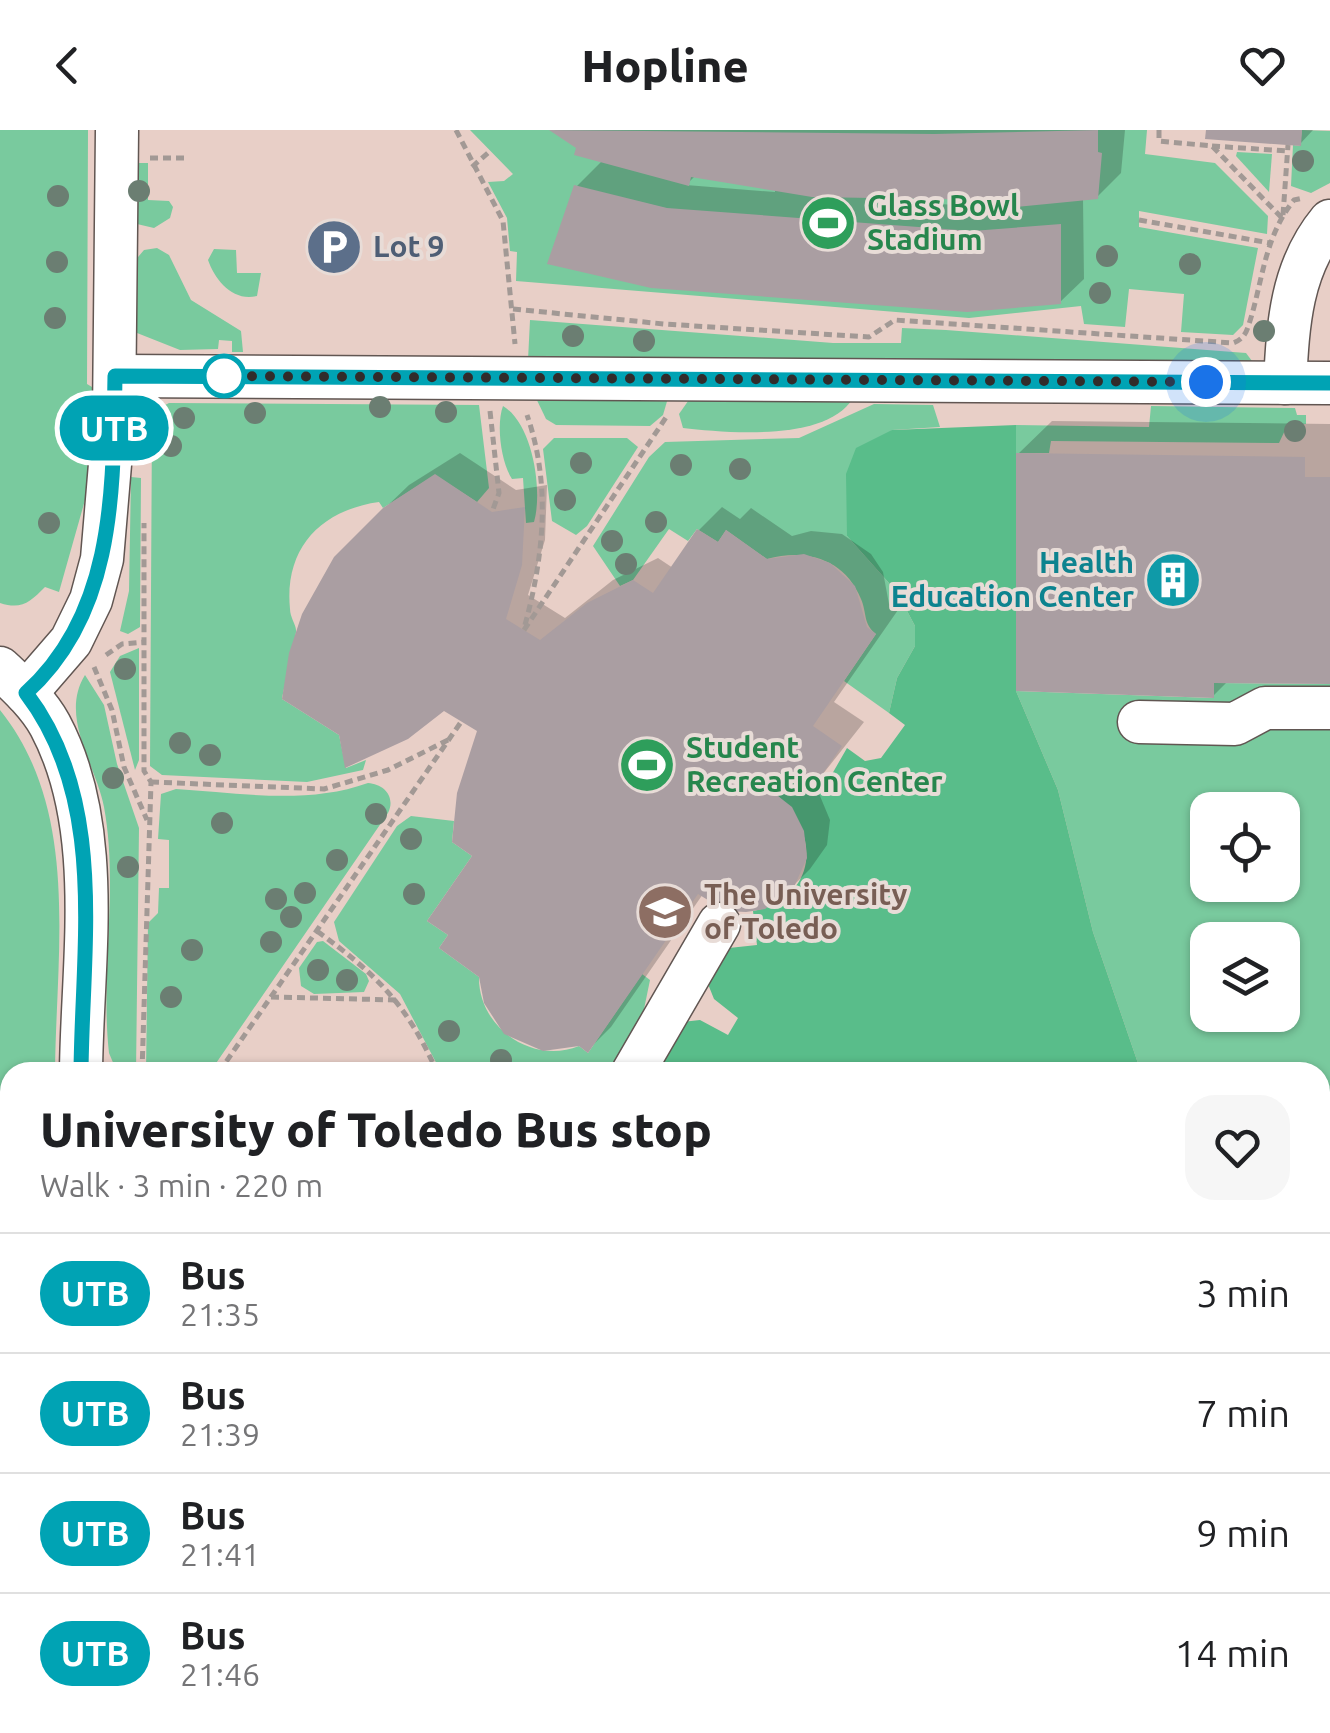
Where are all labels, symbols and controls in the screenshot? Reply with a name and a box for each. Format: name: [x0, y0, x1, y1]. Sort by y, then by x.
icon: back: [40, 38, 95, 93]
icon: heart: [1235, 38, 1290, 93]
text: Hopline: [581, 40, 749, 91]
place label: Glass Bowl Stadium: [867, 188, 1019, 256]
sports icon: Glass Bowl Stadium: [798, 193, 858, 253]
parking icon: Lot 9: [304, 217, 364, 277]
place label: Lot 9: [373, 229, 445, 263]
unlabelled marker: [203, 355, 245, 397]
your location: [1181, 357, 1231, 407]
line badge: UTB: [56, 396, 172, 460]
text: UTB: [80, 408, 148, 448]
place label: Health Education Center: [891, 545, 1135, 613]
building icon: Health Education Center: [1143, 550, 1203, 610]
place label: Student Recreation Center: [686, 730, 943, 798]
sports icon: Student Recreation Center: [617, 735, 677, 795]
map controls: [1190, 792, 1300, 1032]
button: locate: [1190, 792, 1300, 902]
place label: The University of Toledo: [704, 877, 907, 945]
school or university icon: The University of Toledo: [635, 882, 695, 942]
button: layers: [1190, 922, 1300, 1032]
button: heart: [1185, 1095, 1290, 1200]
text: University of Toledo Bus stop: [40, 1102, 712, 1156]
text: Walk · 3 min · 220 m: [40, 1167, 323, 1203]
text: Bus: [180, 1254, 245, 1296]
text: 3 min: [1196, 1272, 1290, 1314]
text: UTB: [61, 1273, 129, 1313]
text: 21:35: [180, 1296, 260, 1332]
text: Bus: [180, 1374, 245, 1416]
text: 7 min: [1196, 1392, 1290, 1434]
text: UTB: [61, 1393, 129, 1433]
text: 21:39: [180, 1416, 260, 1452]
text: Bus: [180, 1494, 245, 1536]
text: 9 min: [1196, 1512, 1290, 1554]
text: UTB: [61, 1513, 129, 1553]
text: 21:41: [180, 1536, 260, 1572]
text: Bus: [180, 1614, 245, 1656]
text: 14 min: [1175, 1632, 1290, 1674]
text: UTB: [61, 1633, 129, 1673]
text: 21:46: [180, 1656, 260, 1692]

